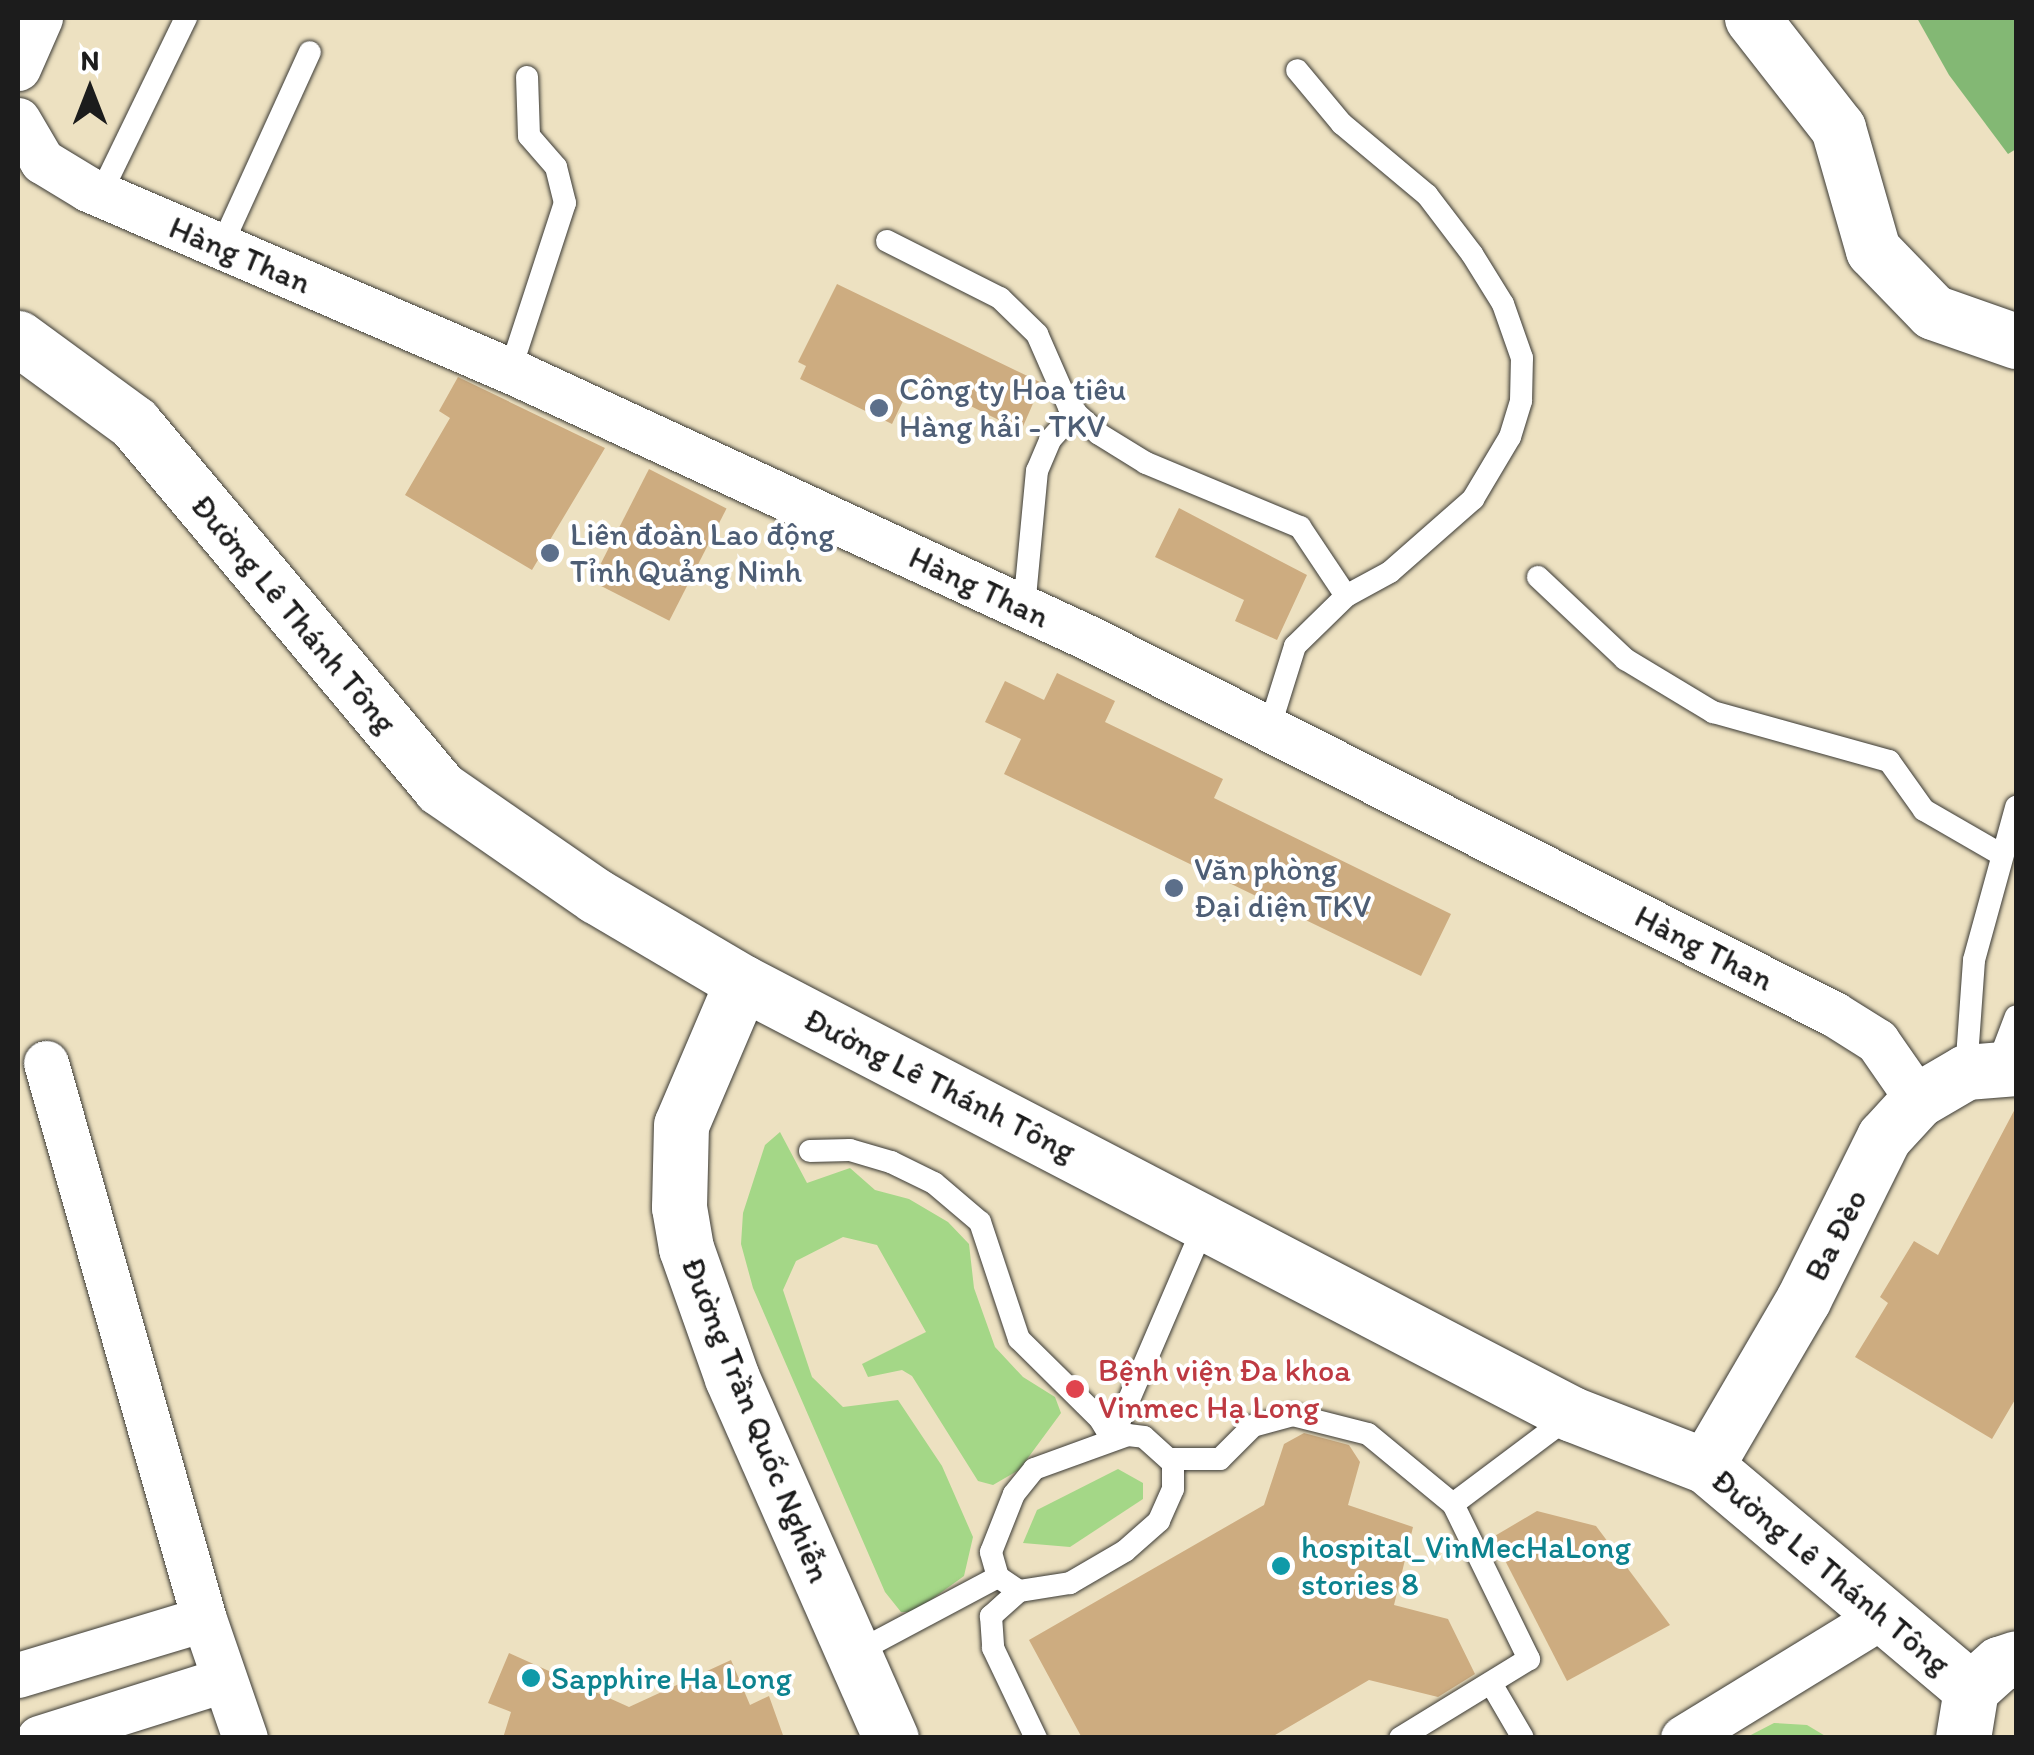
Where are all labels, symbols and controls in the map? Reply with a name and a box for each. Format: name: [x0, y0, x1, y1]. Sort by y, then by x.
north arrow: [40, 40, 140, 140]
text: N: [81, 43, 99, 77]
street label: Hàng Than: [164, 208, 316, 302]
place label: Công ty Hoa tiêu Hàng hải - TKV: [899, 371, 1126, 446]
marker: Công ty Hoa tiêu Hàng hải - TKV: [868, 397, 890, 419]
street label: Đường Lê Thánh Tông: [184, 488, 404, 740]
place label: Liên đoàn Lao động Tỉnh Quảng Ninh: [570, 516, 836, 591]
street label: Hàng Than: [903, 538, 1055, 636]
marker: Liên đoàn Lao động Tỉnh Quảng Ninh: [539, 542, 561, 564]
place label: Văn phòng Đại diện TKV: [1194, 851, 1371, 926]
marker: Văn phòng Đại diện TKV: [1163, 877, 1185, 899]
street label: Hàng Than: [1629, 897, 1779, 999]
street label: Đường Lê Thánh Tông: [799, 1001, 1081, 1169]
street label: Ba Đèo: [1797, 1183, 1875, 1287]
street label: Đường Trần Quốc Nghiễn: [674, 1253, 838, 1587]
place label: Bệnh viện Đa khoa Vinmec Hạ Long: [1098, 1352, 1350, 1427]
marker: Bệnh viện Đa khoa Vinmec Hạ Long: [1062, 1376, 1088, 1402]
street label: Đường Lê Thánh Tông: [1705, 1462, 1957, 1682]
place label: hospital_VinMecHaLong stories 8: [1301, 1529, 1631, 1604]
marker: hospital_VinMecHaLong stories 8: [1270, 1555, 1292, 1577]
place label: Sapphire Ha Long: [551, 1659, 792, 1697]
marker: Sapphire Ha Long: [520, 1667, 542, 1689]

